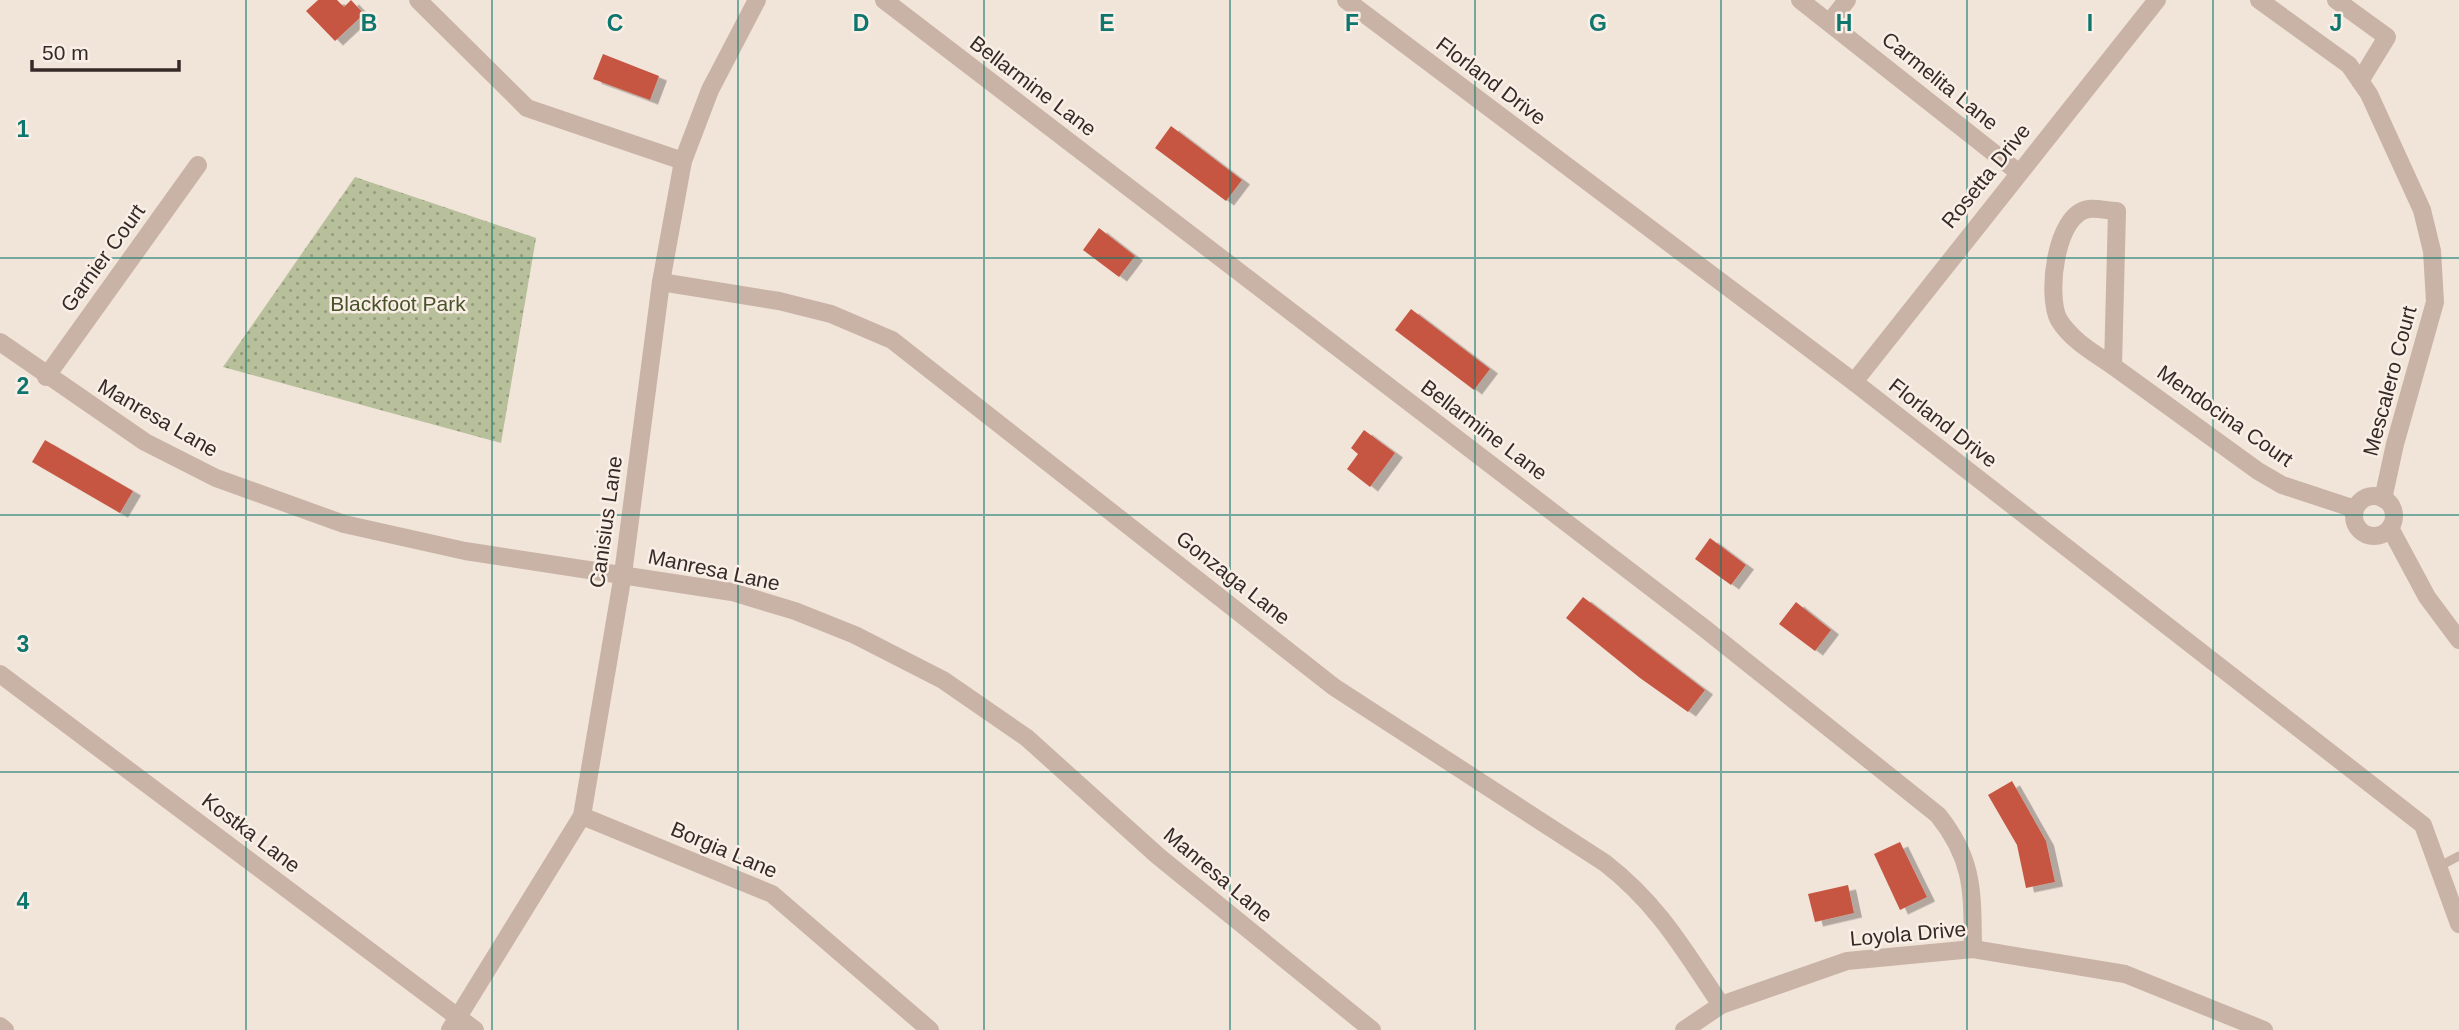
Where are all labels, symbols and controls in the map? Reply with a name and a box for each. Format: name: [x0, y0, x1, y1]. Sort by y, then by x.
text: B: [361, 10, 377, 36]
text: C: [607, 10, 623, 36]
text: D: [853, 10, 869, 36]
text: E: [1099, 10, 1115, 36]
text: F: [1345, 10, 1359, 36]
text: G: [1589, 10, 1607, 36]
text: H: [1836, 10, 1852, 36]
text: I: [2087, 10, 2093, 36]
text: J: [2330, 10, 2342, 36]
street label: Carmelita Lane: [1878, 27, 2003, 134]
scale bar: [32, 28, 178, 72]
street label: Bellarmine Lane: [966, 31, 1101, 140]
street label: Florland Drive: [1432, 32, 1550, 129]
text: 50 m: [42, 41, 89, 64]
text: 1: [17, 116, 30, 142]
street label: Rosetta Drive: [1937, 119, 2035, 232]
street label: Garnier Court: [56, 199, 149, 316]
park label: Blackfoot Park: [330, 292, 466, 315]
street label: Mescalero Court: [2358, 303, 2421, 458]
street label: Mendocina Court: [2153, 360, 2298, 471]
text: 2: [17, 373, 29, 399]
street label: Florland Drive: [1885, 373, 2002, 472]
street label: Manresa Lane: [94, 374, 222, 461]
street label: Bellarmine Lane: [1417, 375, 1552, 484]
street label: Canisius Lane: [585, 454, 626, 589]
street label: Gonzaga Lane: [1172, 526, 1295, 629]
street label: Manresa Lane: [646, 544, 782, 595]
text: 3: [17, 631, 29, 657]
street label: Kostka Lane: [198, 788, 305, 877]
street label: Borgia Lane: [668, 817, 781, 882]
street label: Manresa Lane: [1160, 823, 1277, 927]
text: 4: [17, 888, 30, 914]
street label: Loyola Drive: [1849, 917, 1967, 950]

